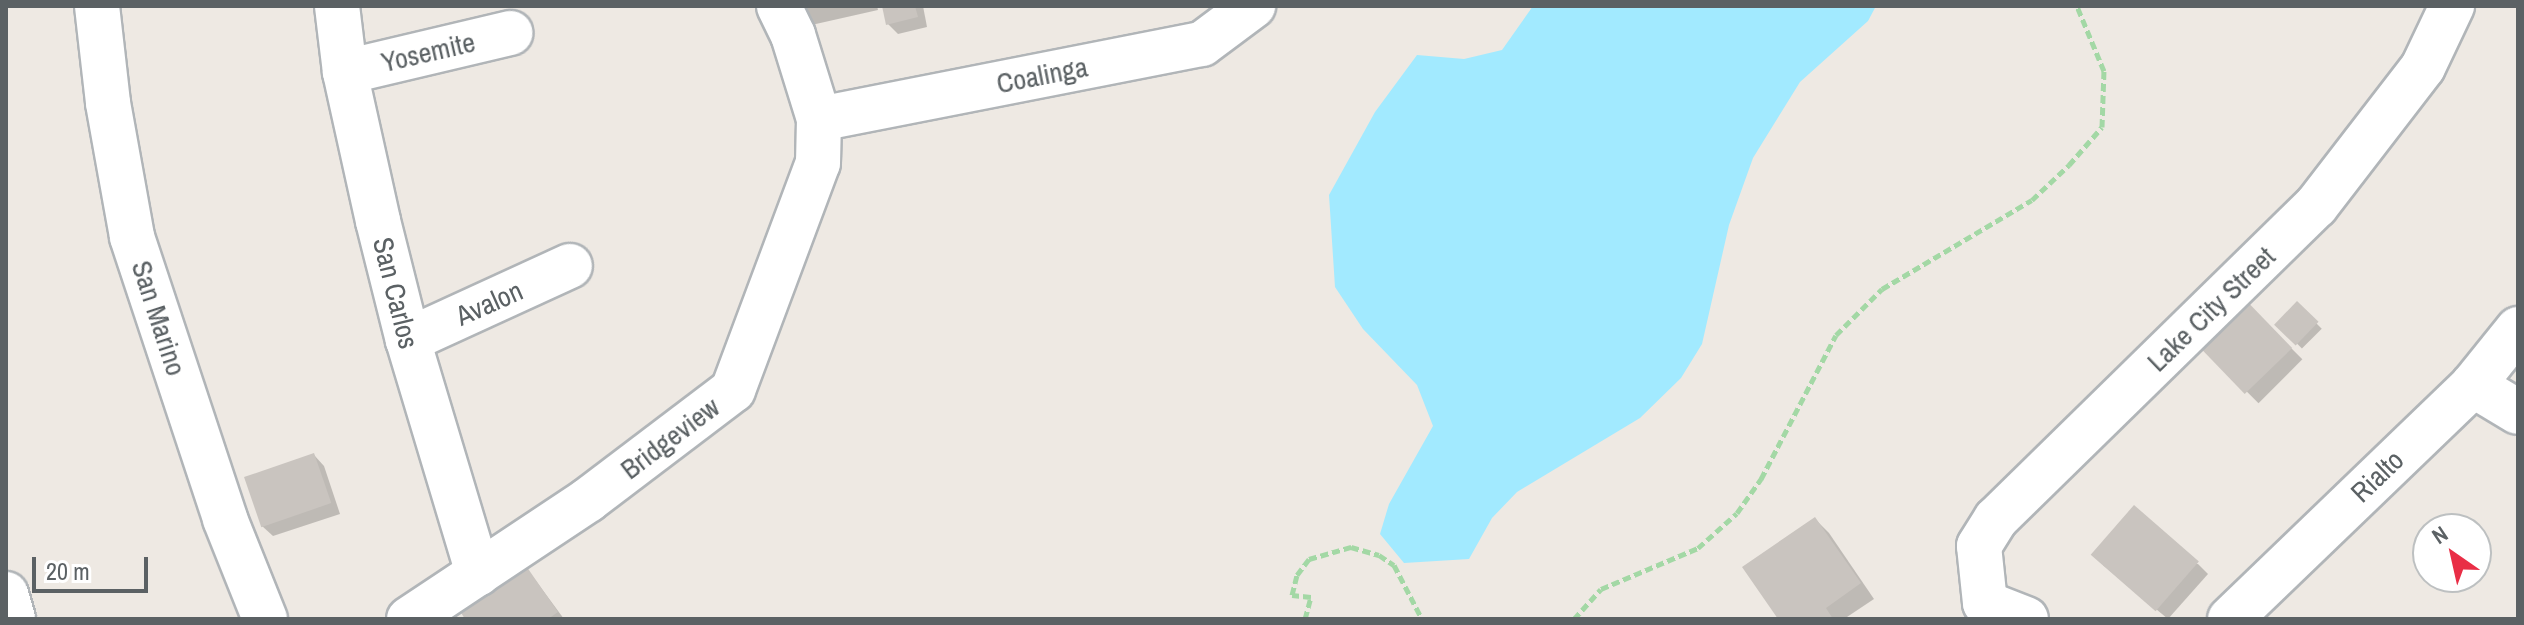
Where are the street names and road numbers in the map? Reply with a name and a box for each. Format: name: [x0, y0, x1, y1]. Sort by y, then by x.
street label: Yosemite: [378, 25, 478, 79]
street label: Coalinga: [994, 50, 1090, 100]
street label: San Carlos: [366, 234, 426, 352]
street label: Lake City Street: [2140, 240, 2282, 378]
street label: San Marino: [125, 256, 193, 380]
street label: Avalon: [450, 273, 528, 333]
street label: Bridgeview: [614, 390, 726, 486]
street label: Rialto: [2344, 443, 2410, 509]

